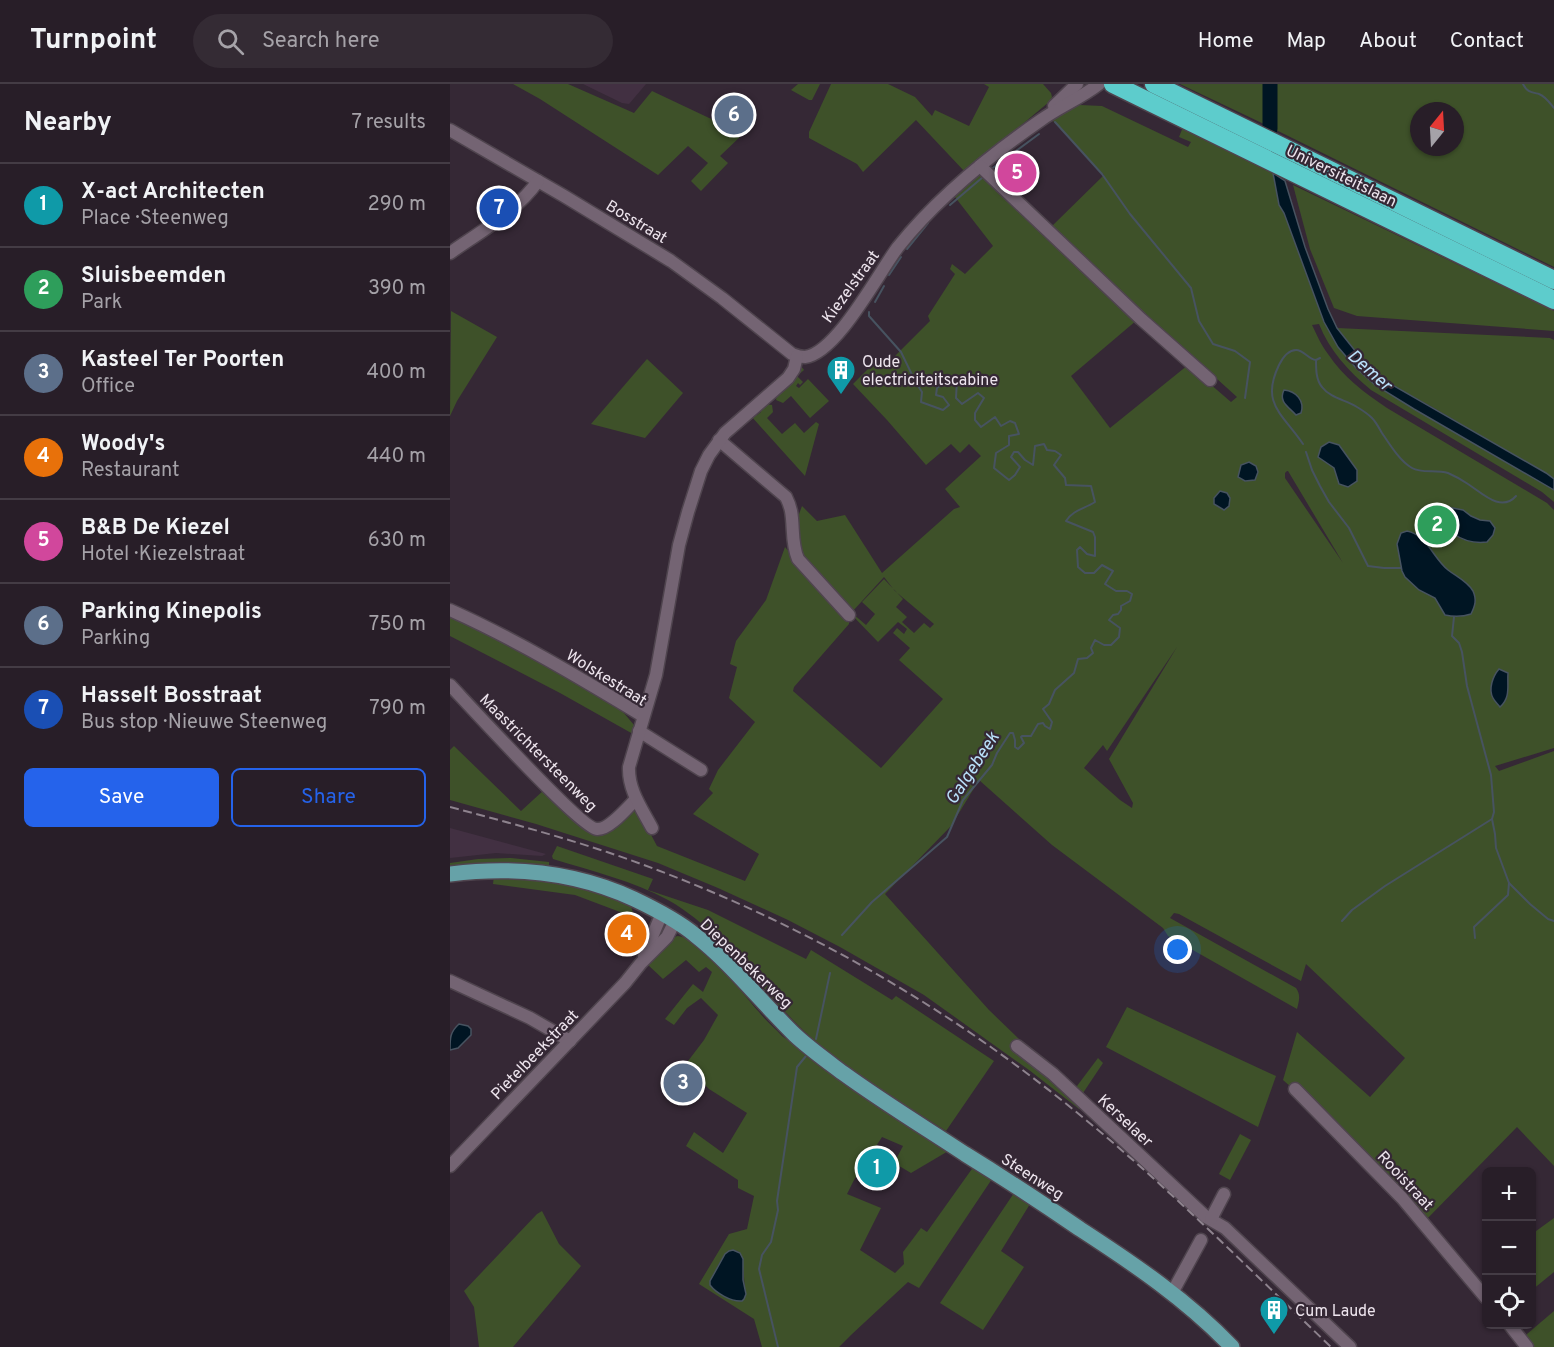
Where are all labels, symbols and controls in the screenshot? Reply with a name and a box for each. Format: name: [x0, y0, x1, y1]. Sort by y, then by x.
search box: [193, 14, 613, 68]
text: Turnpoint: [30, 23, 157, 59]
icon: search: [214, 25, 247, 58]
text: Search here: [262, 28, 379, 55]
text: Home: [1198, 28, 1254, 55]
text: Map: [1287, 28, 1326, 55]
text: About: [1359, 28, 1417, 55]
text: Contact: [1450, 28, 1524, 55]
pin: 6: [714, 93, 754, 138]
north arrow: [1410, 102, 1464, 156]
text: Nearby: [24, 107, 112, 140]
text: 7 results: [351, 110, 426, 136]
street label: Universiteitslaan: [1282, 141, 1400, 212]
pin: 5: [998, 150, 1036, 196]
text: X-act Architecten: [81, 179, 265, 206]
pin: 7: [479, 186, 518, 230]
text: 1: [40, 192, 48, 218]
text: 290 m: [368, 192, 426, 218]
street label: Bosstraat: [602, 197, 670, 249]
text: Place · Steenweg: [81, 206, 229, 232]
street label: Kiezelstraat: [818, 247, 885, 328]
text: Sluisbeemden: [81, 263, 226, 290]
text: 2: [37, 276, 50, 302]
text: 390 m: [368, 276, 426, 302]
text: Park: [81, 290, 122, 316]
water label: Demer: [1342, 345, 1398, 399]
text: Kasteel Ter Poorten: [81, 347, 284, 374]
place label: Oude electriciteitscabine: [862, 353, 998, 391]
building icon: Oude electriciteitscabine: [825, 354, 857, 396]
text: 3: [38, 360, 50, 386]
text: 400 m: [366, 360, 426, 386]
text: Office: [81, 374, 135, 400]
text: Woody's: [81, 431, 165, 458]
text: 4: [37, 444, 50, 470]
text: 440 m: [367, 444, 426, 470]
text: Restaurant: [81, 458, 180, 484]
pin: 2: [1418, 502, 1456, 548]
text: B&B De Kiezel: [81, 515, 230, 542]
text: 5: [37, 528, 50, 554]
text: 630 m: [368, 528, 426, 554]
text: Hotel · Kiezelstraat: [81, 542, 245, 568]
text: Parking Kinepolis: [81, 599, 262, 626]
text: 6: [37, 612, 50, 638]
text: 750 m: [369, 612, 426, 638]
text: Parking: [81, 626, 150, 652]
street label: Wolskestraat: [562, 646, 650, 711]
text: Hasselt Bosstraat: [81, 683, 262, 710]
street label: Maastrichtersteenweg: [474, 690, 601, 817]
text: 7: [38, 696, 49, 722]
text: 790 m: [369, 696, 426, 722]
text: Bus stop · Nieuwe Steenweg: [81, 710, 327, 736]
water label: Galgebeek: [941, 727, 1006, 810]
button: Save: [24, 768, 219, 827]
button: Share: [231, 768, 426, 827]
pin: 4: [608, 912, 646, 956]
street label: Diepenbekerweg: [695, 915, 796, 1014]
your location: [1163, 935, 1192, 964]
street label: Pietelbeekstraat: [487, 1006, 583, 1105]
pin: 3: [664, 1060, 702, 1106]
street label: Kerselaer: [1093, 1091, 1157, 1152]
pin: 1: [858, 1146, 896, 1190]
street label: Rooistraat: [1372, 1148, 1437, 1215]
street label: Steenweg: [997, 1150, 1067, 1205]
map controls: [1482, 1167, 1536, 1329]
button: +: [1482, 1167, 1536, 1221]
button: −: [1482, 1221, 1536, 1275]
button: locate: [1482, 1275, 1536, 1329]
building icon: Cum Laude: [1258, 1294, 1290, 1336]
place label: Cum Laude: [1295, 1302, 1376, 1322]

